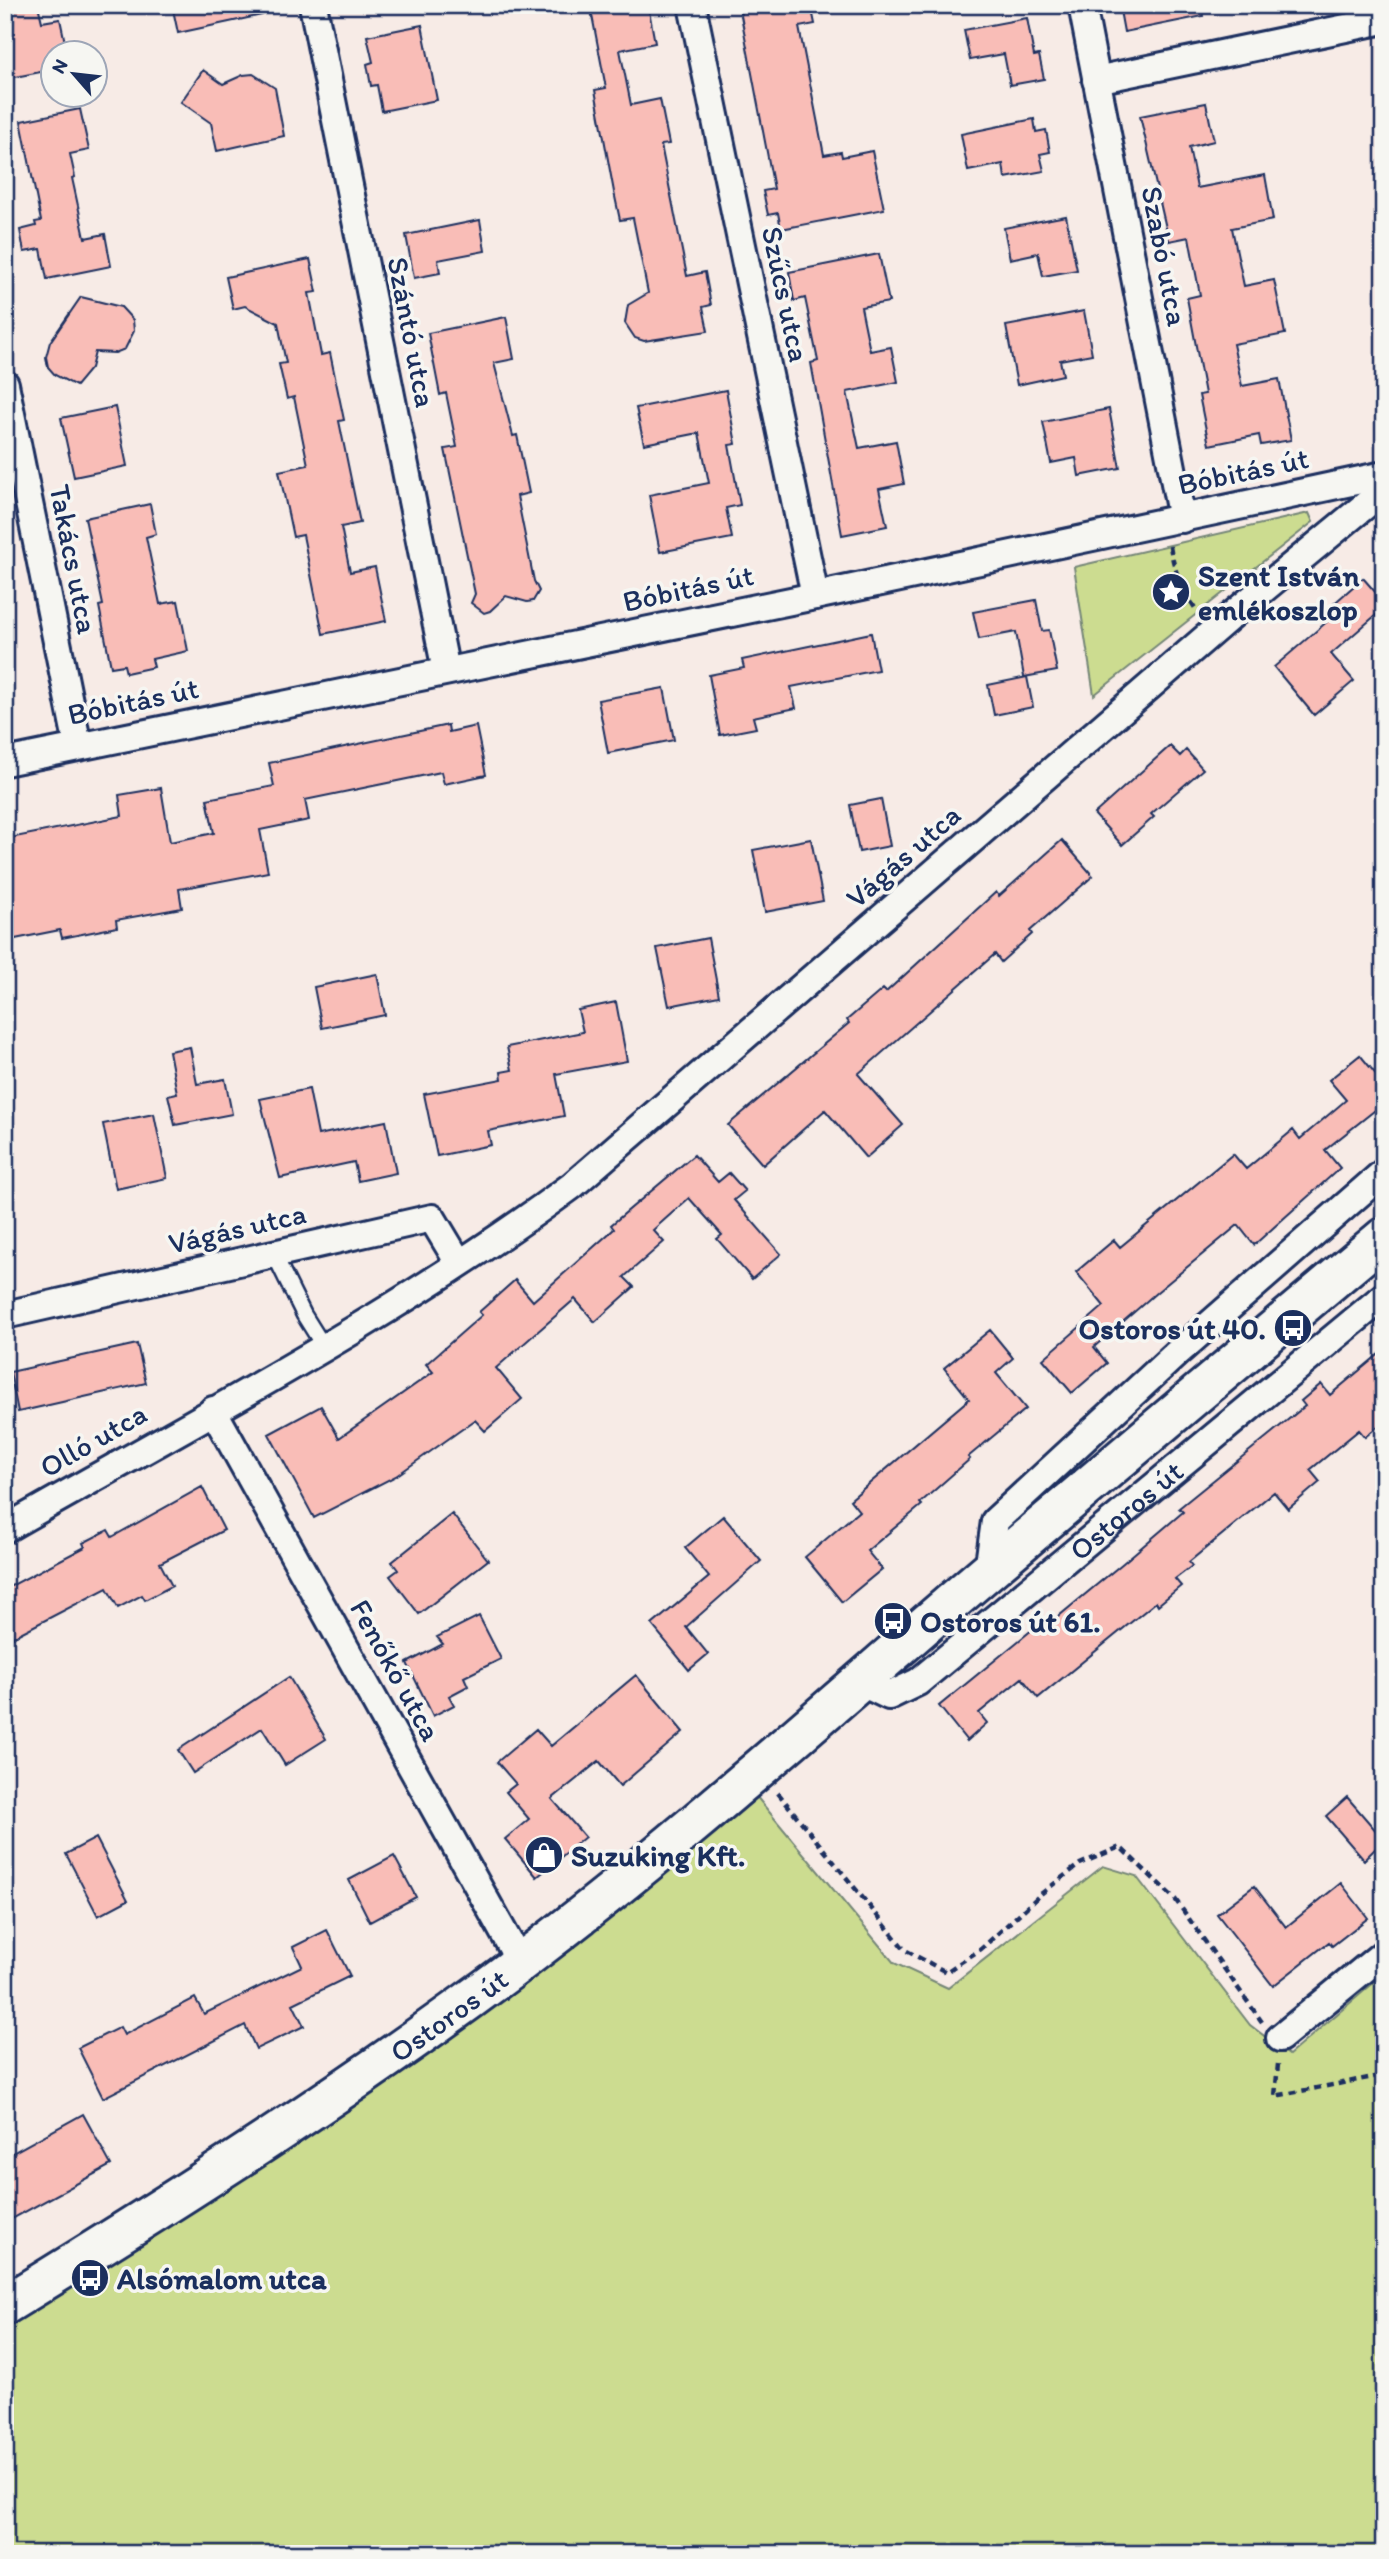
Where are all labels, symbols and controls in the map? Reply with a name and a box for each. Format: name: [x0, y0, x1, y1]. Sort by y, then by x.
north arrow: [38, 38, 108, 108]
text: N: [46, 55, 73, 77]
street label: Szabó utca: [1133, 183, 1197, 329]
street label: Szűcs utca: [754, 223, 818, 365]
street label: Szántó utca: [379, 254, 445, 410]
street label: Bóbitás út: [1174, 439, 1312, 503]
street label: Takács utca: [41, 481, 107, 637]
street label: Bóbitás út: [619, 556, 757, 620]
place label: Szent István emlékoszlop: [1198, 557, 1359, 628]
place icon: Szent István emlékoszlop: [1150, 571, 1192, 613]
street label: Bóbitás út: [64, 669, 202, 733]
street label: Vágás utca: [838, 796, 968, 916]
street label: Vágás utca: [165, 1194, 310, 1262]
bus stop icon: Ostoros út 40.: [1272, 1307, 1314, 1349]
place label: Ostoros út 40.: [1079, 1310, 1266, 1347]
street label: Olló utca: [33, 1394, 153, 1485]
street label: Ostoros út: [1061, 1452, 1190, 1568]
street label: Fenőkő utca: [342, 1593, 450, 1748]
bus stop icon: Ostoros út 61.: [872, 1600, 914, 1642]
place label: Ostoros út 61.: [920, 1603, 1101, 1640]
shop icon: Suzuking Kft.: [523, 1834, 565, 1876]
place label: Suzuking Kft.: [571, 1837, 745, 1874]
street label: Ostoros út: [382, 1960, 515, 2070]
bus stop icon: Alsómalom utca: [69, 2257, 111, 2299]
place label: Alsómalom utca: [116, 2260, 327, 2297]

